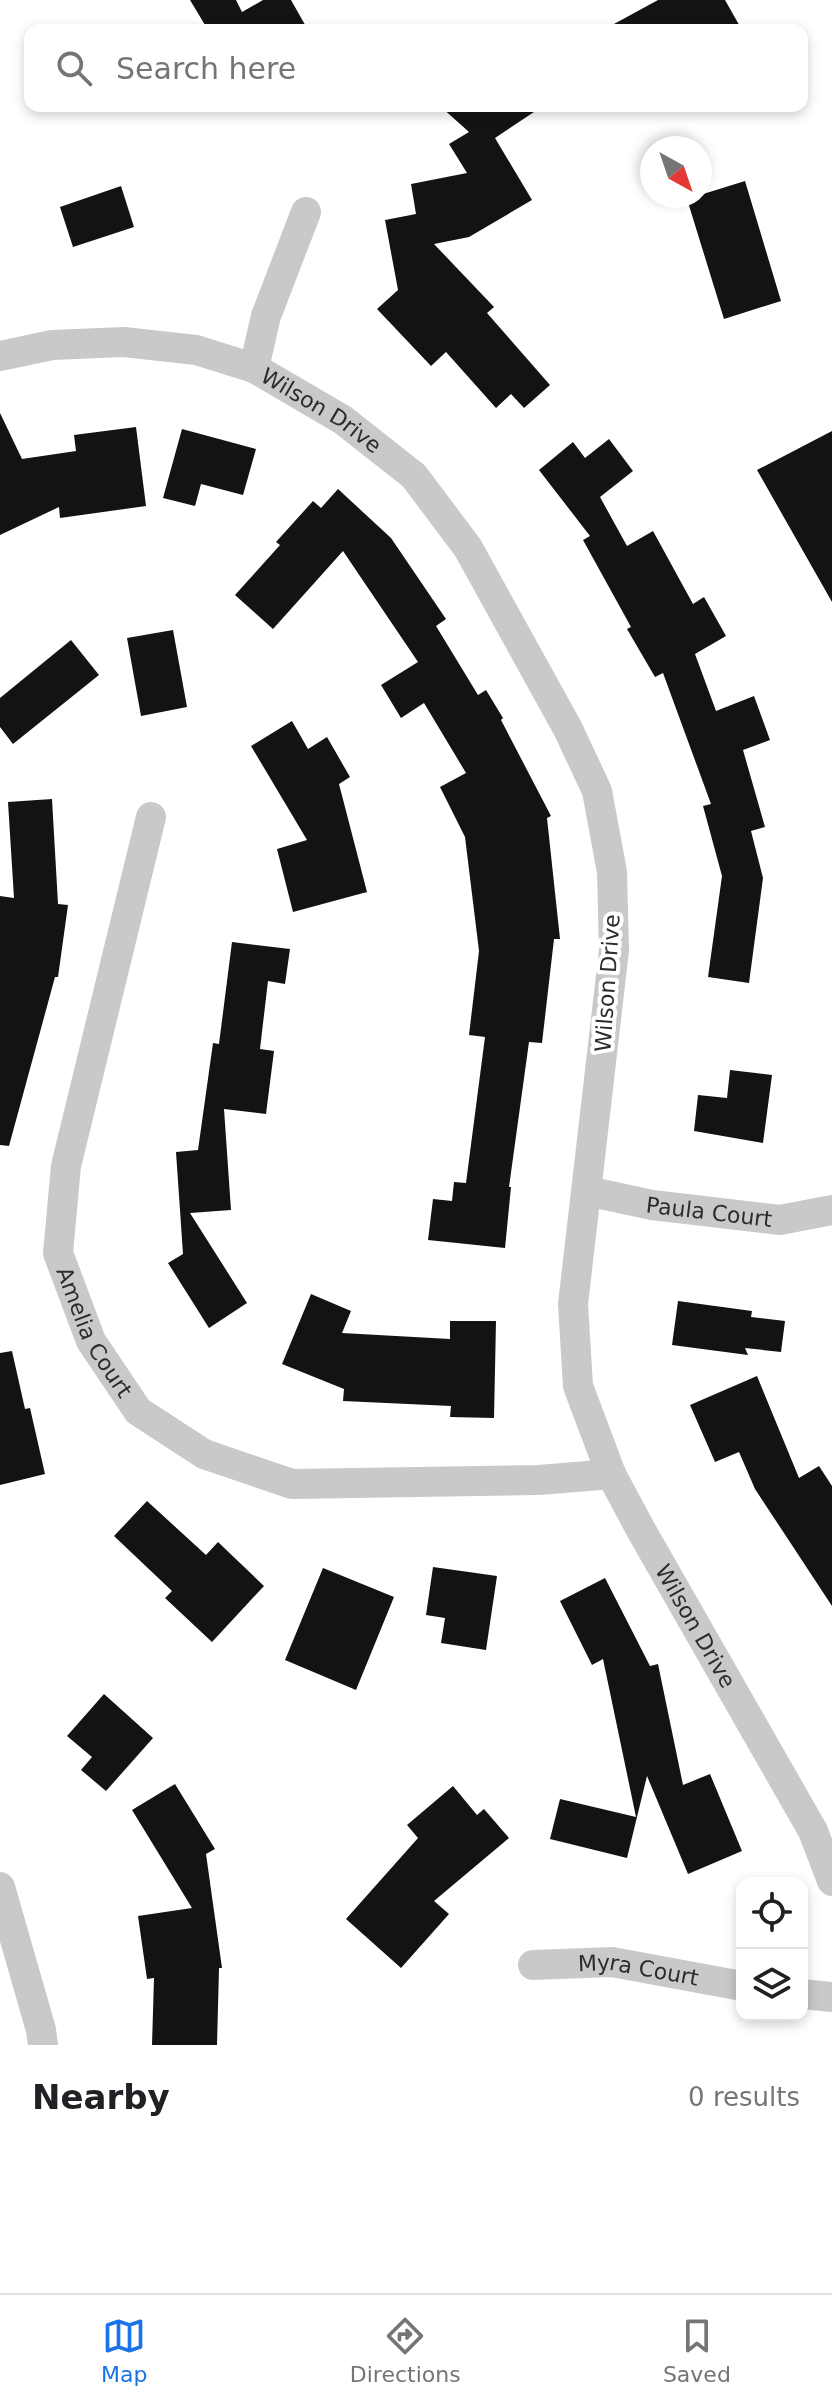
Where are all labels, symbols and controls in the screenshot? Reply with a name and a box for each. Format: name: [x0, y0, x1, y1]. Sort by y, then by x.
search box: [24, 24, 808, 112]
icon: search: [52, 46, 96, 90]
text: Search here: [116, 51, 296, 86]
north arrow: [640, 136, 712, 208]
street label: Wilson Drive: [257, 363, 386, 458]
street label: Wilson Drive: [590, 913, 625, 1053]
street label: Paula Court: [645, 1192, 774, 1232]
street label: Amelia Court: [51, 1264, 137, 1403]
street label: Wilson Drive: [650, 1560, 740, 1692]
map controls: [736, 1877, 808, 2021]
button: locate: [736, 1877, 808, 1949]
button: layers: [736, 1949, 808, 2021]
street label: Myra Court: [577, 1950, 701, 1991]
text: Nearby: [32, 2077, 170, 2117]
text: 0 results: [688, 2082, 800, 2112]
tab: Map: [101, 2314, 148, 2387]
tab: Directions: [350, 2314, 461, 2387]
tab: Saved: [663, 2314, 731, 2387]

